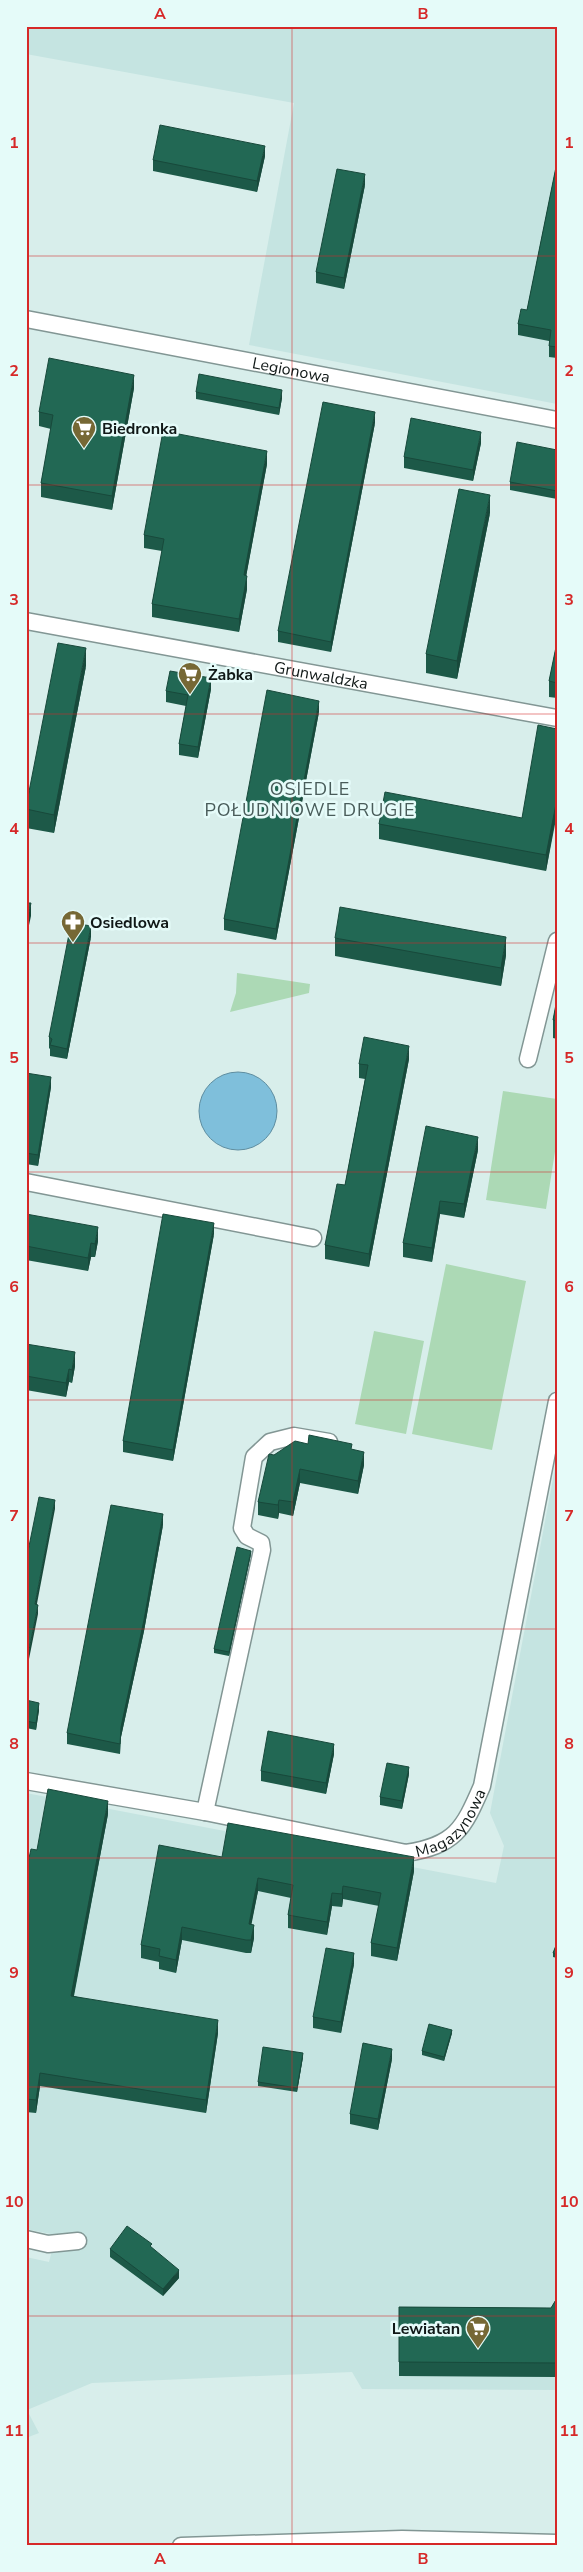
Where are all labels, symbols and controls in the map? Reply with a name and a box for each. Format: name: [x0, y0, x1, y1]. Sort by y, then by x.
text: A: [154, 3, 166, 25]
text: B: [417, 3, 429, 25]
text: 1: [9, 132, 19, 154]
text: 1: [564, 132, 574, 154]
street label: Legionowa: [250, 352, 332, 389]
text: 2: [9, 360, 19, 382]
text: 2: [564, 360, 574, 382]
supermarket icon: Biedronka: [71, 415, 97, 449]
place label: Biedronka: [102, 418, 177, 440]
text: 3: [9, 589, 19, 611]
text: 3: [564, 589, 574, 611]
street label: Grunwaldzka: [272, 657, 370, 695]
supermarket icon: Żabka: [177, 661, 203, 695]
place label: Żabka: [208, 664, 253, 686]
district label: OSIEDLE POŁUDNIOWE DRUGIE: [205, 777, 415, 822]
text: 4: [9, 818, 19, 840]
text: 4: [564, 818, 574, 840]
pharmacy icon: Osiedlowa: [60, 909, 86, 943]
place label: Osiedlowa: [90, 912, 169, 934]
text: 5: [9, 1047, 19, 1069]
text: 5: [564, 1047, 574, 1069]
text: 6: [9, 1276, 19, 1298]
text: 6: [564, 1276, 574, 1298]
text: 7: [9, 1505, 19, 1527]
text: 7: [564, 1505, 574, 1527]
text: 8: [9, 1733, 19, 1755]
text: 8: [564, 1733, 574, 1755]
street label: Magazynowa: [413, 1786, 491, 1863]
text: 9: [9, 1962, 19, 1984]
text: 9: [564, 1962, 574, 1984]
text: 10: [4, 2191, 24, 2213]
text: 10: [559, 2191, 579, 2213]
supermarket icon: Lewiatan: [465, 2315, 491, 2349]
place label: Lewiatan: [392, 2318, 460, 2340]
text: 11: [4, 2420, 24, 2442]
text: 11: [559, 2420, 579, 2442]
text: A: [154, 2548, 166, 2570]
text: B: [417, 2548, 429, 2570]

